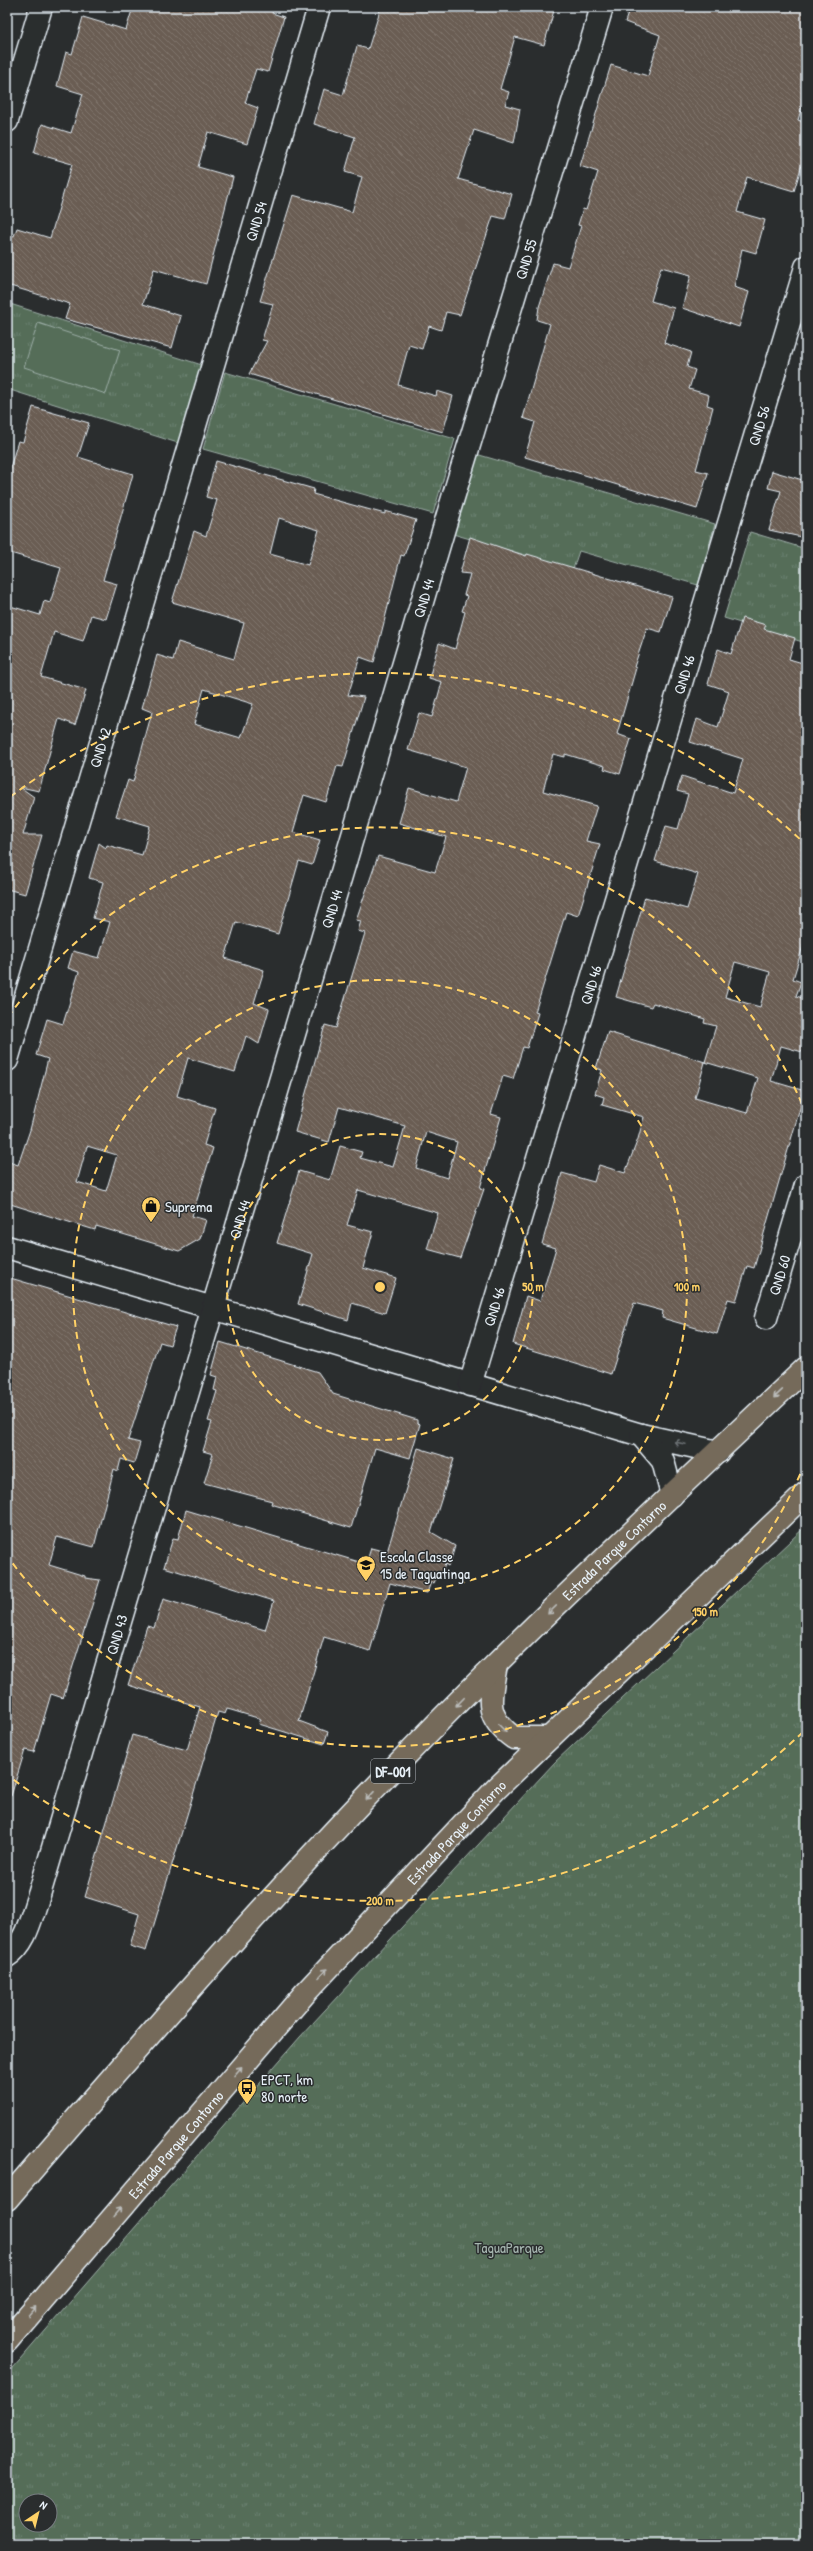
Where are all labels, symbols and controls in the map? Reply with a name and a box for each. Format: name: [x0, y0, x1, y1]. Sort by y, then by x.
street label: QND 54: [240, 198, 271, 243]
street label: QND 55: [509, 236, 542, 282]
street label: QND 56: [742, 403, 774, 448]
street label: QND 44: [408, 576, 439, 620]
street label: QND 46: [668, 652, 699, 697]
street label: QND 42: [84, 725, 116, 770]
street label: QND 44: [316, 886, 347, 931]
street label: QND 46: [574, 962, 606, 1007]
shop icon: Suprema: [140, 1195, 162, 1223]
place label: Suprema: [165, 1196, 212, 1217]
street label: QND 44: [223, 1197, 255, 1241]
street label: QND 60: [763, 1252, 795, 1298]
text: 50 m: [522, 1278, 544, 1295]
text: 100 m: [674, 1278, 700, 1295]
centre of rings: [373, 1280, 387, 1294]
street label: QND 46: [478, 1284, 509, 1329]
one-way arrow: [773, 1390, 783, 1399]
one-way arrow: [674, 1439, 687, 1447]
street label: Estrada Parque Contorno: [557, 1495, 670, 1605]
place label: Escola Classe 15 de Taguatinga: [380, 1546, 470, 1584]
school or university icon: Escola Classe 15 de Taguatinga: [355, 1554, 377, 1582]
text: 150 m: [692, 1603, 718, 1620]
one-way arrow: [547, 1605, 557, 1615]
street label: QND 43: [100, 1612, 132, 1657]
one-way arrow: [455, 1697, 465, 1707]
one-way arrow: [497, 1723, 507, 1732]
road number: DF-001: [371, 1759, 415, 1783]
street label: Estrada Parque Contorno: [402, 1775, 510, 1889]
one-way arrow: [365, 1791, 375, 1801]
text: 200 m: [366, 1892, 394, 1909]
one-way arrow: [318, 1968, 328, 1978]
one-way arrow: [233, 2065, 242, 2076]
place label: EPCT, km 80 norte: [261, 2069, 313, 2107]
bus stop icon: EPCT, km 80 norte: [236, 2077, 258, 2105]
street label: Estrada Parque Contorno: [123, 2086, 228, 2203]
one-way arrow: [112, 2207, 121, 2217]
park label: TaguaParque: [474, 2237, 544, 2258]
one-way arrow: [28, 2306, 37, 2316]
north arrow: [18, 2493, 58, 2533]
text: N: [37, 2497, 50, 2512]

